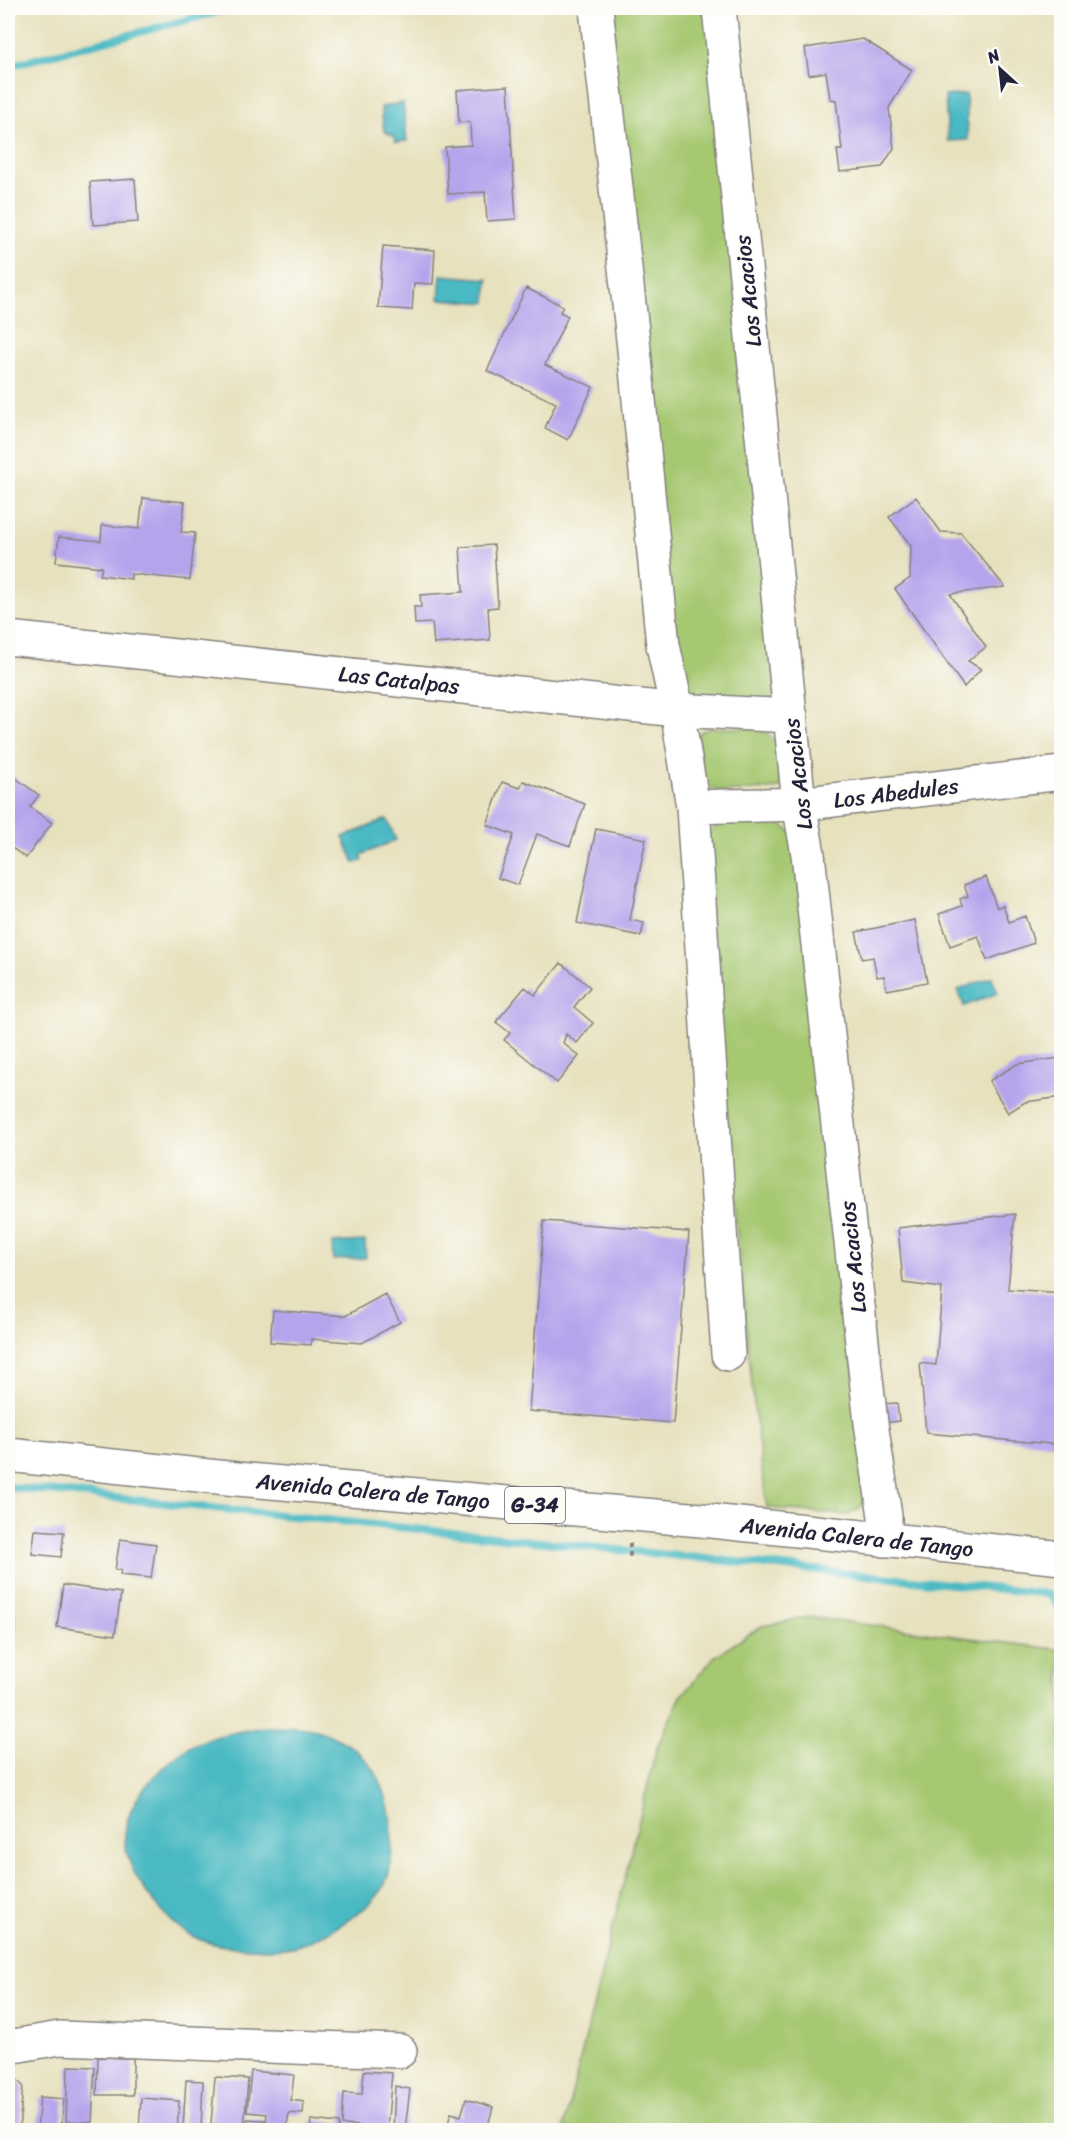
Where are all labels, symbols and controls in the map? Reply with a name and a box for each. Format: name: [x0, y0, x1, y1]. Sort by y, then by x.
north arrow: [970, 39, 1030, 99]
text: N: [981, 40, 1006, 72]
street label: Los Acacios: [723, 232, 773, 349]
street label: Las Catalpas: [337, 654, 462, 706]
street label: Los Acacios: [772, 715, 824, 832]
street label: Los Abedules: [831, 766, 962, 820]
street label: Los Acacios: [828, 1198, 878, 1315]
street label: Avenida Calera de Tango: [254, 1461, 491, 1521]
road number: G-34: [505, 1487, 565, 1523]
street label: Avenida Calera de Tango: [738, 1505, 976, 1569]

